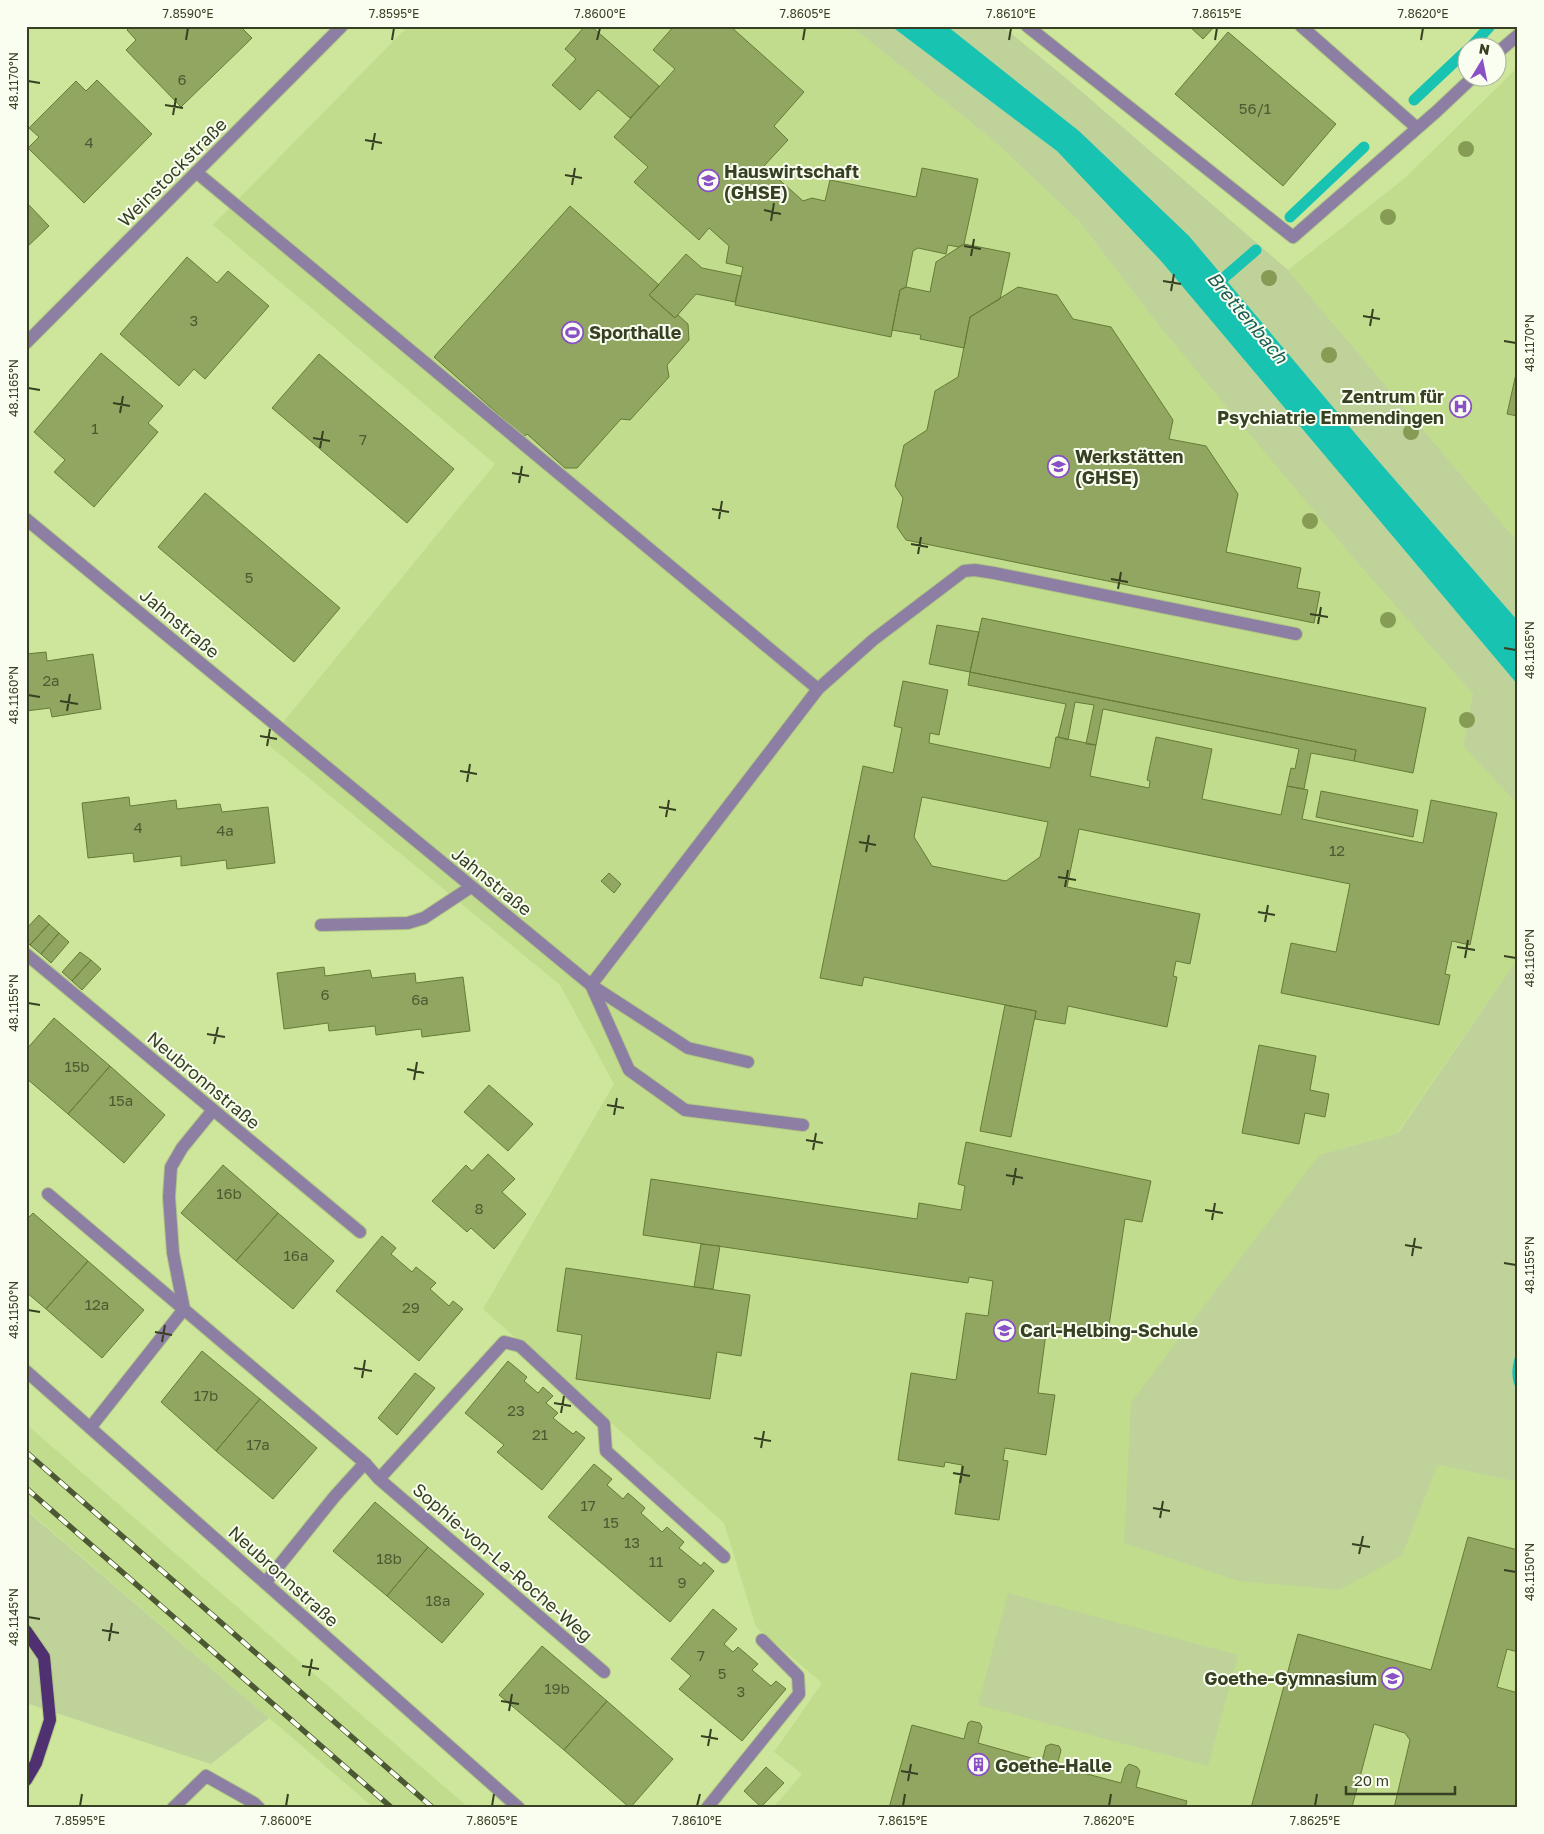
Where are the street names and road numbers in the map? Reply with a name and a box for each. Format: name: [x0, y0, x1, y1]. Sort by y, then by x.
street label: Weinstockstraße: [113, 113, 231, 231]
street label: Jahnstraße: [136, 583, 224, 663]
street label: Jahnstraße: [447, 842, 537, 920]
street label: Neubronnstraße: [143, 1026, 265, 1134]
street label: Sophie-von-La-Roche-Weg: [409, 1478, 597, 1646]
street label: Neubronnstraße: [224, 1521, 344, 1631]

